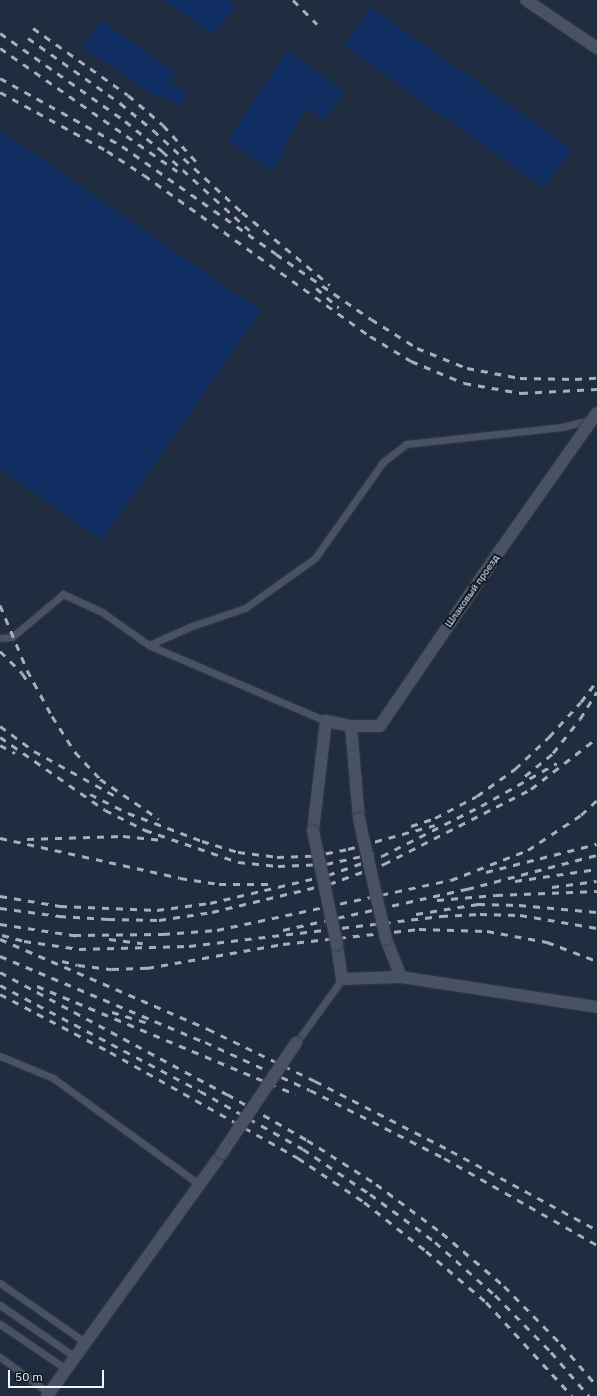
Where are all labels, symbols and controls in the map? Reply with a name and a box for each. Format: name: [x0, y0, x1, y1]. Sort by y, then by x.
street label: Шлаковый проезд: [442, 552, 502, 630]
scale bar: [10, 1362, 106, 1388]
text: 50 m: [15, 1369, 43, 1384]

